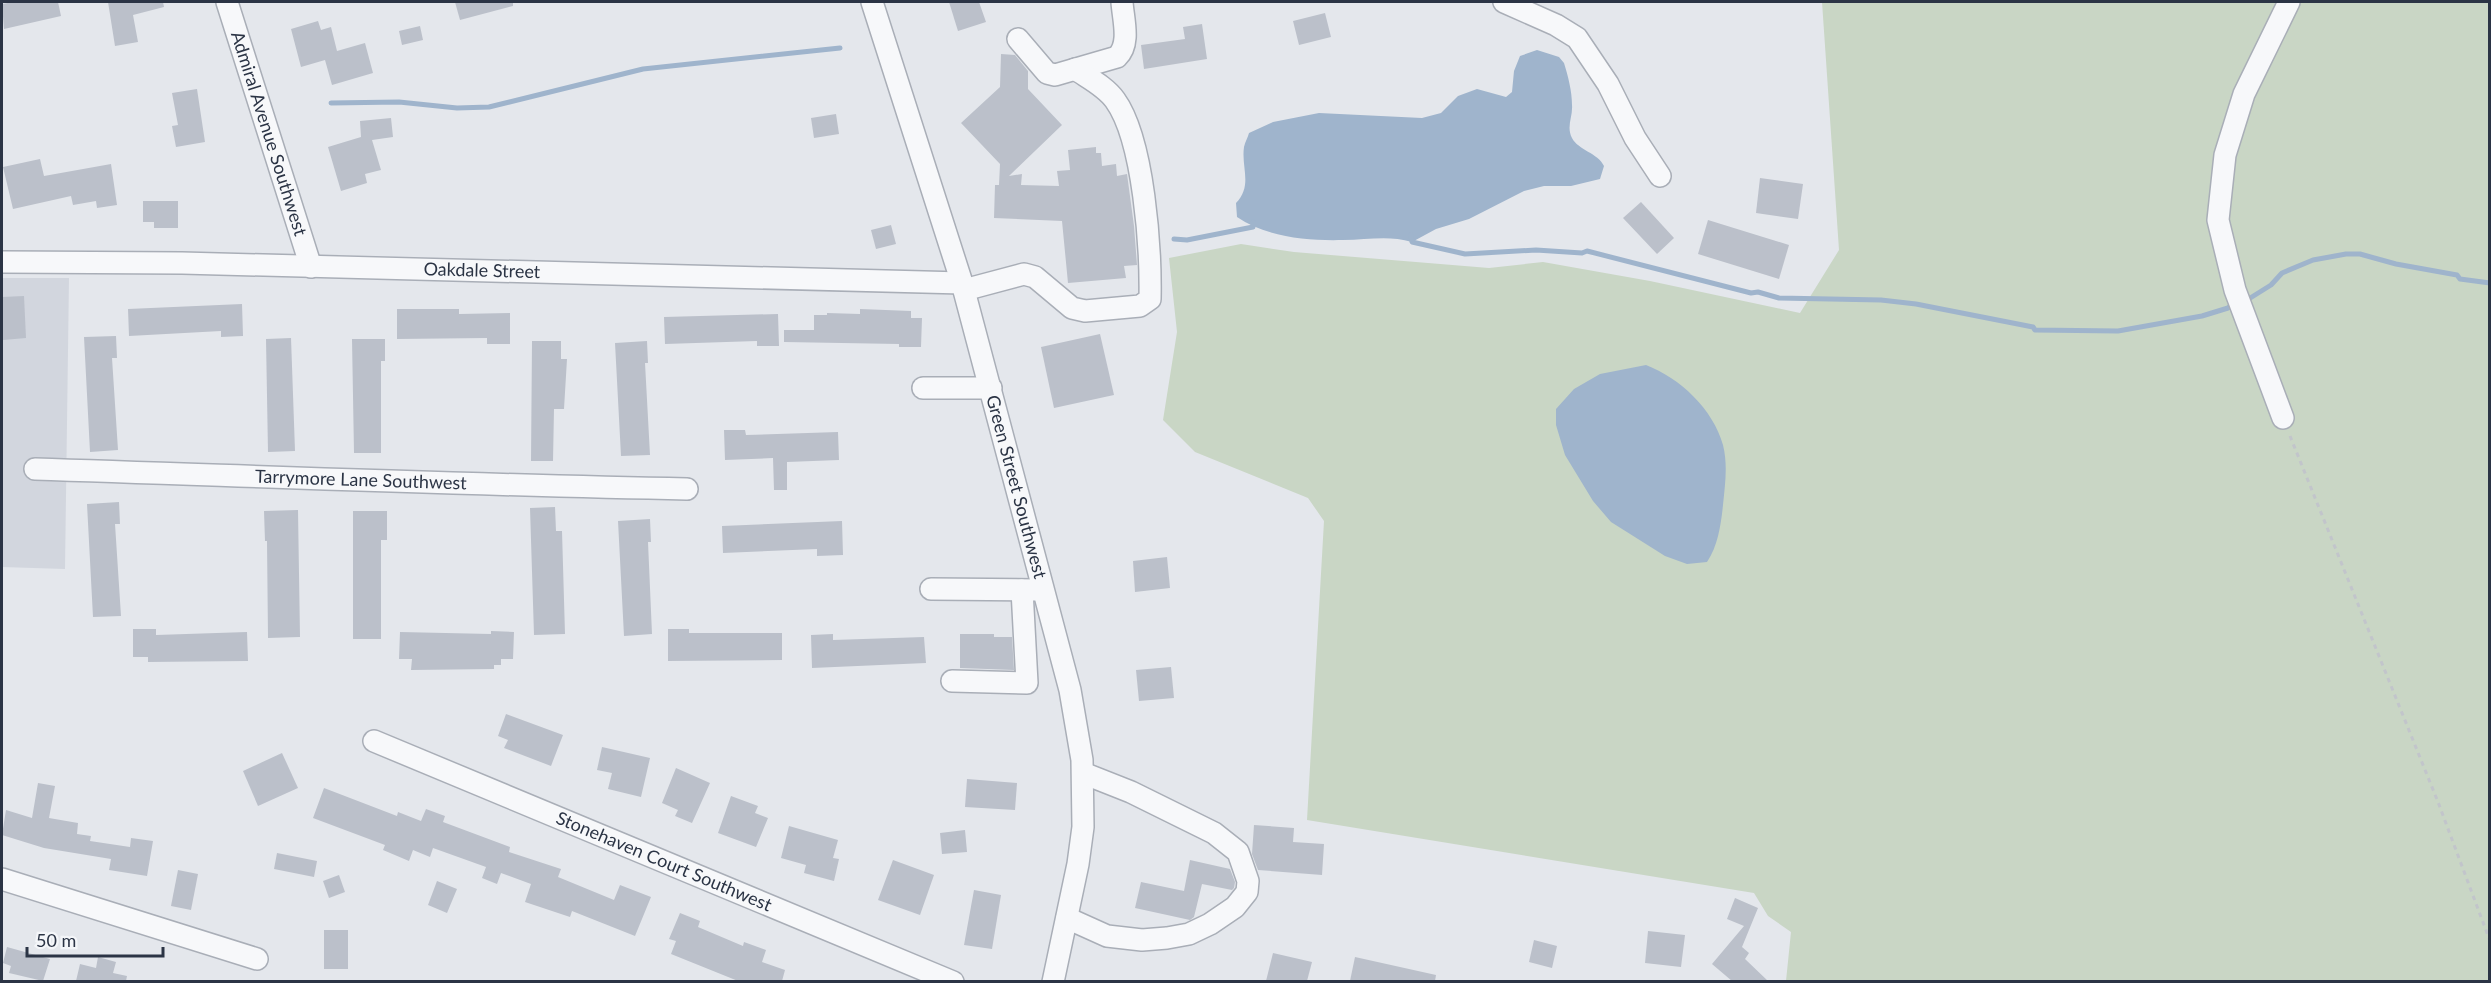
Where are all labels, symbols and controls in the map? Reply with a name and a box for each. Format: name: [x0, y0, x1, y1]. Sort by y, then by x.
street label: Admiral Avenue Southwest: [227, 28, 313, 239]
street label: Oakdale Street: [423, 257, 541, 282]
street label: Green Street Southwest: [982, 392, 1052, 581]
street label: Tarrymore Lane Southwest: [255, 465, 468, 494]
street label: Stonehaven Court Southwest: [553, 806, 776, 916]
scale bar: [27, 920, 164, 958]
text: 50 m: [36, 929, 76, 951]

